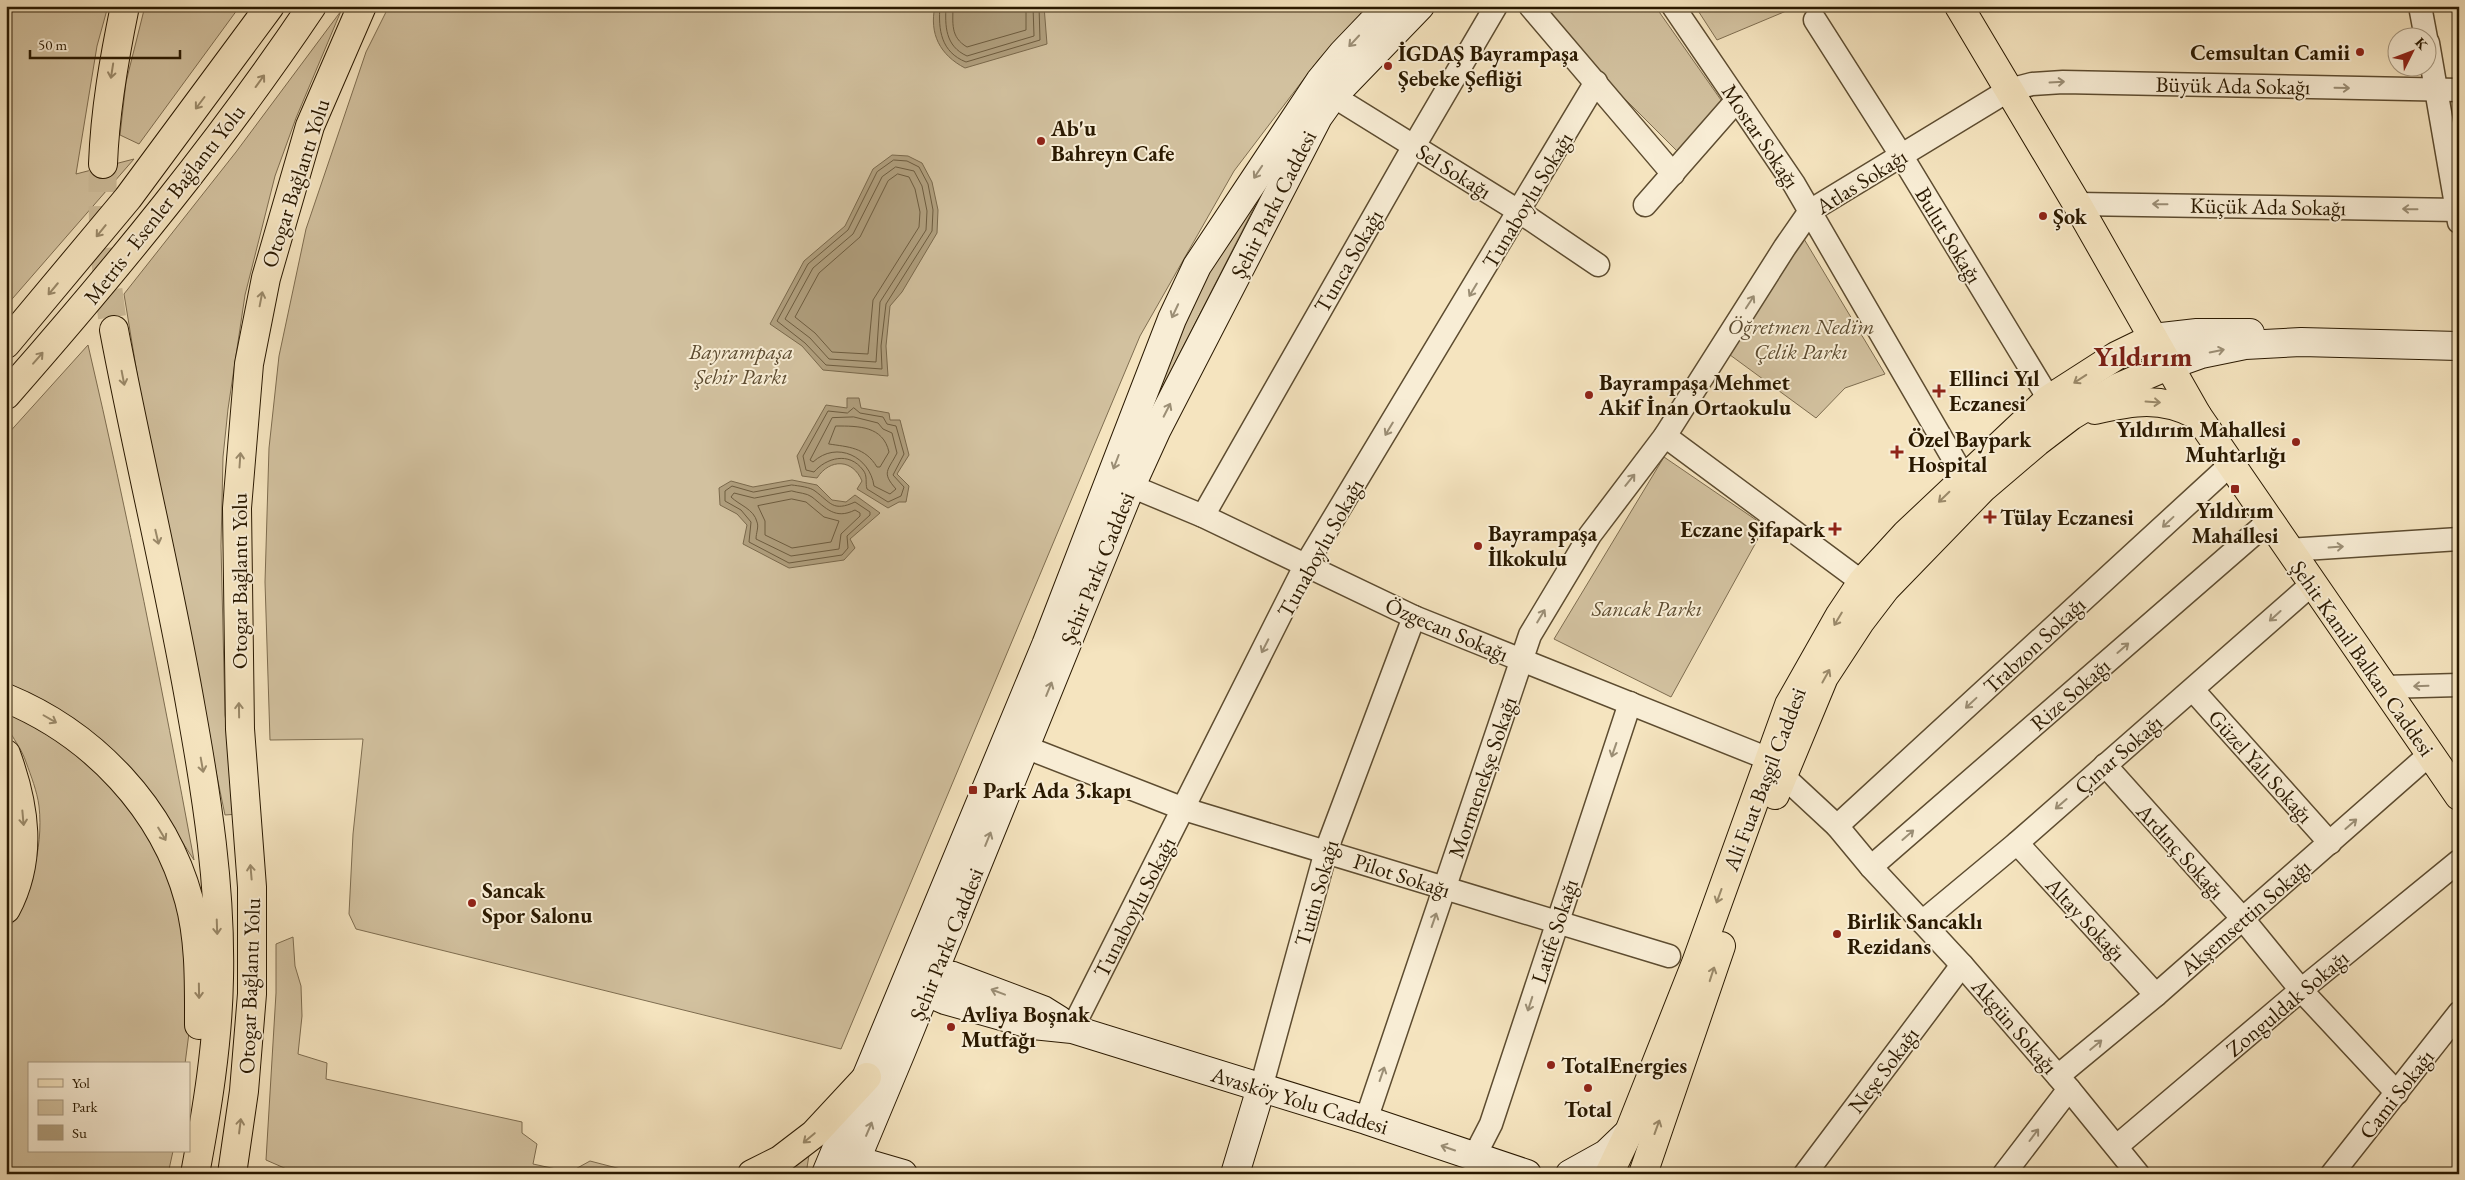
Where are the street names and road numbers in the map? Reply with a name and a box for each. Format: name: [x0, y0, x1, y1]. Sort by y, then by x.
street label: Büyük Ada Sokağı: [2155, 70, 2311, 101]
street label: Mostar Sokağı: [1715, 79, 1806, 194]
street label: Otogar Bağlantı Yolu: [254, 94, 337, 271]
street label: Metris - Esenler Bağlantı Yolu: [77, 98, 252, 310]
street label: Şehir Parkı Caddesi: [1224, 125, 1323, 283]
street label: Tunaboylu Sokağı: [1475, 127, 1580, 274]
street label: Sel Sokağı: [1411, 137, 1497, 206]
street label: Atlas Sokağı: [1809, 142, 1912, 221]
street label: Bulut Sokağı: [1908, 182, 1989, 289]
street label: Küçük Ada Sokağı: [2190, 191, 2346, 222]
street label: Tunca Sokağı: [1307, 204, 1390, 318]
street label: Tunaboylu Sokağı: [1270, 474, 1370, 623]
street label: Şehir Parkı Caddesi: [1054, 488, 1141, 649]
street label: Otogar Bağlantı Yolu: [225, 492, 254, 669]
street label: Şehit Kamil Balkan Caddesi: [2284, 555, 2441, 762]
street label: Özgecan Sokağı: [1381, 590, 1513, 668]
street label: Trabzon Sokağı: [1977, 591, 2092, 700]
street label: Rize Sokağı: [2024, 652, 2117, 737]
street label: Ali Fuat Başgil Caddesi: [1716, 683, 1813, 876]
street label: Mormenekşe Sokağı: [1441, 693, 1524, 862]
street label: Güzel Yalı Sokağı: [2202, 703, 2319, 829]
street label: Çınar Sokağı: [2068, 708, 2169, 801]
street label: Ardınç Sokağı: [2129, 797, 2231, 905]
street label: Tunaboylu Sokağı: [1087, 832, 1182, 982]
street label: Tutin Sokağı: [1287, 837, 1346, 950]
street label: Pilot Sokağı: [1350, 846, 1454, 905]
street label: Akşemsettin Sokağı: [2173, 853, 2317, 983]
street label: Şehir Parkı Caddesi: [903, 864, 990, 1025]
street label: Altay Sokağı: [2039, 870, 2132, 968]
street label: Latife Sokağı: [1524, 875, 1585, 987]
street label: Otogar Bağlantı Yolu: [232, 897, 267, 1075]
street label: Zonguldak Sokağı: [2220, 944, 2355, 1063]
street label: Akgün Sokağı: [1964, 972, 2064, 1080]
street label: Neşe Sokağı: [1841, 1021, 1925, 1119]
street label: Cami Sokağı: [2352, 1044, 2440, 1145]
street label: Avasköy Yolu Caddesi: [1207, 1059, 1392, 1141]

